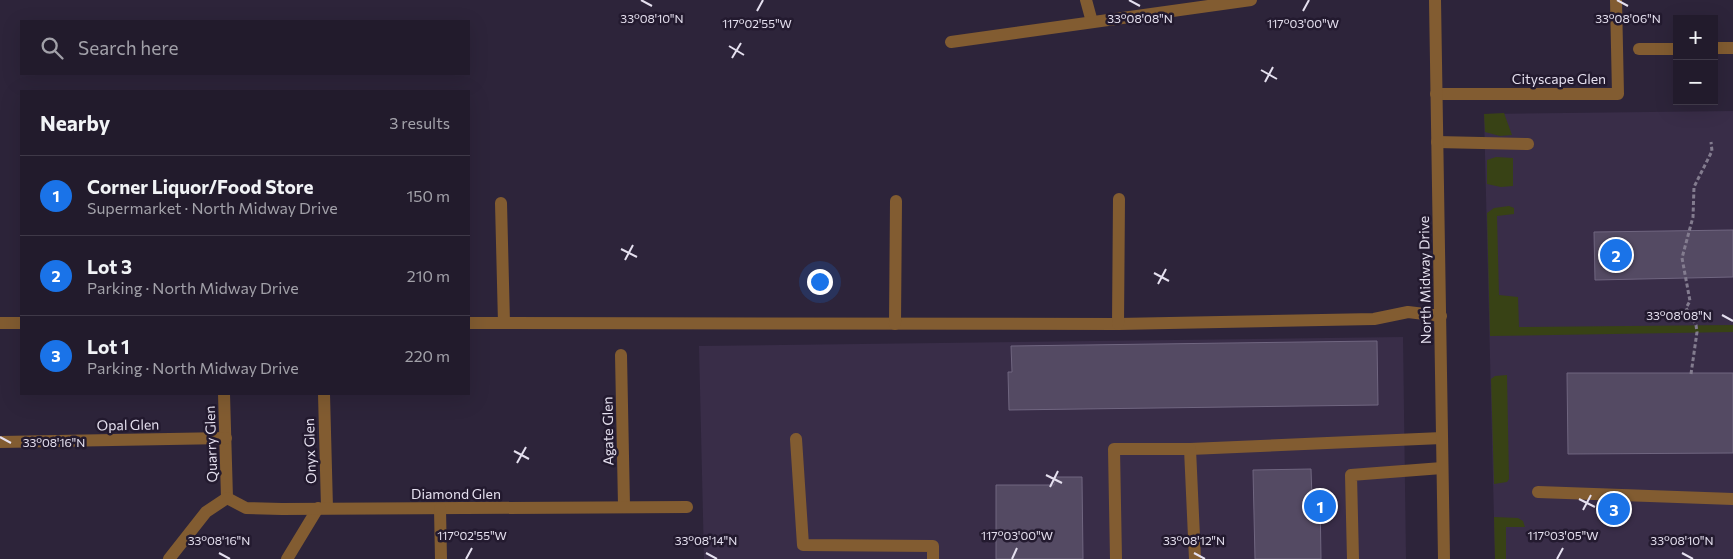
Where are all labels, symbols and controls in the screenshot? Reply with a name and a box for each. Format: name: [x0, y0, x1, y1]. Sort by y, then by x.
text: 33°08'10"N: [620, 11, 684, 25]
text: 33°08'08"N: [1107, 11, 1173, 25]
text: 33°08'06"N: [1595, 11, 1661, 25]
map controls: [1673, 15, 1718, 105]
button: +: [1673, 15, 1718, 60]
text: 117°02'55"W: [722, 16, 792, 30]
text: 117°03'00"W: [1267, 16, 1339, 30]
search box: [20, 20, 470, 75]
icon: search: [38, 34, 66, 62]
text: Search here: [78, 36, 178, 59]
button: −: [1673, 60, 1718, 105]
street label: Cityscape Glen: [1512, 70, 1606, 87]
text: Nearby: [40, 110, 110, 135]
text: 3 results: [389, 113, 450, 132]
text: Corner Liquor/Food Store: [87, 175, 313, 198]
text: 1: [52, 186, 60, 205]
text: 150 m: [407, 186, 450, 205]
text: Supermarket · North Midway Drive: [87, 198, 338, 217]
street label: North Midway Drive: [1415, 216, 1434, 344]
pin: 2: [1600, 236, 1632, 274]
text: Lot 3: [87, 255, 132, 278]
text: 2: [51, 266, 61, 285]
text: 210 m: [407, 266, 450, 285]
your location: [807, 269, 833, 295]
text: Parking · North Midway Drive: [87, 278, 299, 297]
text: 33°08'08"N: [1646, 308, 1712, 322]
text: Lot 1: [87, 335, 130, 358]
text: 3: [51, 346, 61, 365]
text: 220 m: [405, 346, 450, 365]
text: Parking · North Midway Drive: [87, 358, 299, 377]
street label: Agate Glen: [598, 396, 617, 466]
street label: Quarry Glen: [201, 405, 220, 483]
street label: Opal Glen: [97, 415, 159, 434]
street label: Onyx Glen: [300, 418, 319, 484]
text: 33°08'16"N: [23, 435, 85, 449]
street label: Diamond Glen: [411, 485, 501, 502]
pin: 1: [1304, 487, 1336, 525]
pin: 3: [1598, 490, 1630, 528]
text: 117°02'55"W: [437, 528, 507, 542]
text: 117°03'00"W: [981, 528, 1053, 542]
text: 117°03'05"W: [1528, 528, 1598, 542]
text: 33°08'16"N: [188, 533, 250, 547]
text: 33°08'14"N: [675, 533, 737, 547]
text: 33°08'12"N: [1163, 533, 1225, 547]
text: 33°08'10"N: [1650, 533, 1714, 547]

